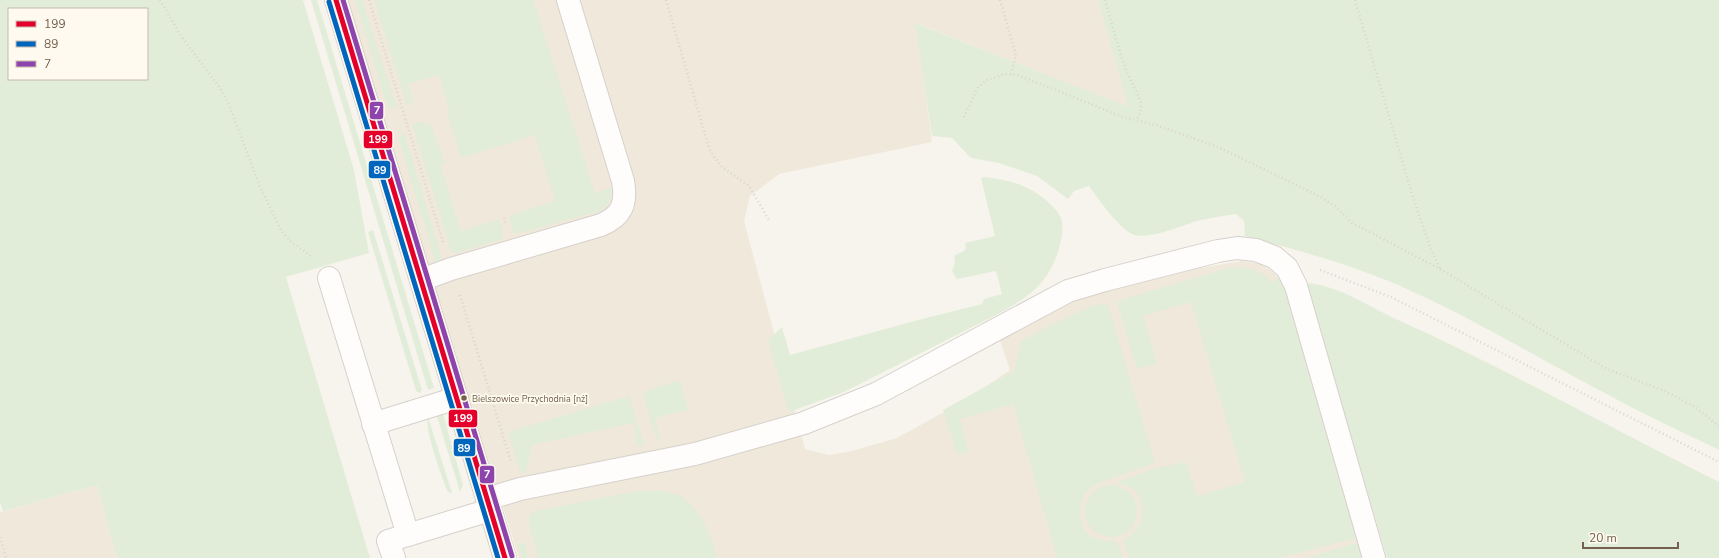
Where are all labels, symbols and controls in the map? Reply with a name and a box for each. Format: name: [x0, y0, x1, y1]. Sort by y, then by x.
legend: [8, 8, 148, 80]
text: 199: [44, 16, 66, 32]
text: 89: [44, 36, 58, 52]
text: 7: [44, 56, 51, 72]
line badge: 7: [369, 101, 384, 120]
text: 7: [374, 103, 380, 118]
line badge: 199: [363, 130, 393, 149]
text: 199: [368, 132, 388, 147]
line badge: 89: [368, 160, 391, 179]
text: 89: [373, 163, 387, 178]
marker: Bielszowice Przychodnia [nż]: [459, 393, 469, 403]
place label: Bielszowice Przychodnia [nż]: [472, 393, 588, 405]
line badge: 199: [448, 409, 478, 428]
text: 199: [453, 411, 473, 426]
line badge: 89: [453, 438, 476, 457]
text: 89: [457, 441, 471, 456]
line badge: 7: [479, 465, 495, 484]
text: 7: [484, 467, 490, 482]
scale bar: [1583, 524, 1678, 550]
text: 20 m: [1589, 530, 1617, 546]

